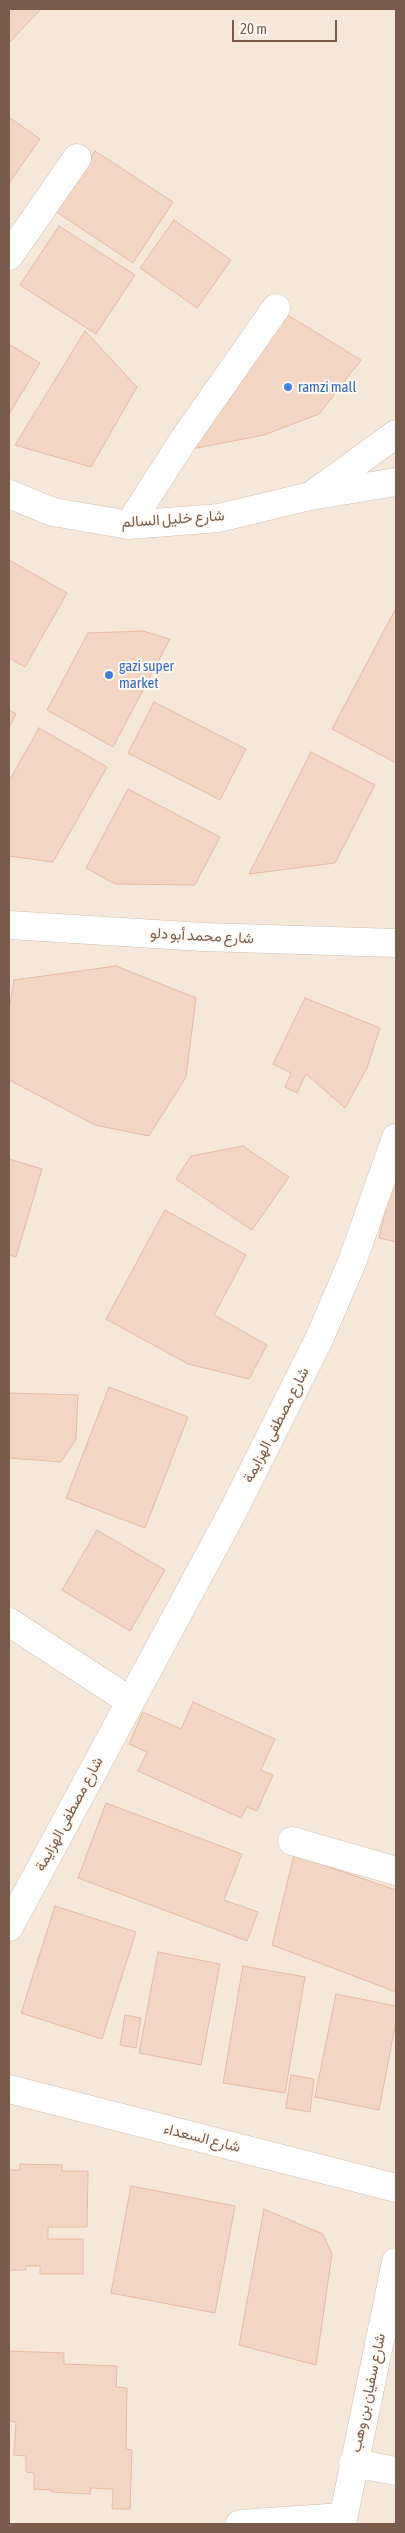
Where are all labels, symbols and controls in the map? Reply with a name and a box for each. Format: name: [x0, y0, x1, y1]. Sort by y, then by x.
scale bar: [235, 10, 340, 42]
text: 20 m: [240, 20, 267, 37]
place label: ramzi mall: [298, 378, 357, 396]
marker: ramzi mall: [282, 381, 294, 393]
street label: شارع خليل السالم: [121, 506, 225, 532]
place label: gazi super market: [119, 657, 174, 692]
marker: gazi super market: [103, 669, 115, 681]
street label: شارع محمد أبو دلو: [150, 924, 254, 948]
street label: شارع مصطفى الهزايمة: [239, 1364, 313, 1486]
street label: شارع مصطفى الهزايمة: [31, 1754, 107, 1874]
street label: شارع السعداء: [162, 2120, 242, 2156]
street label: شارع سفيان بن وهب: [347, 2332, 389, 2454]

